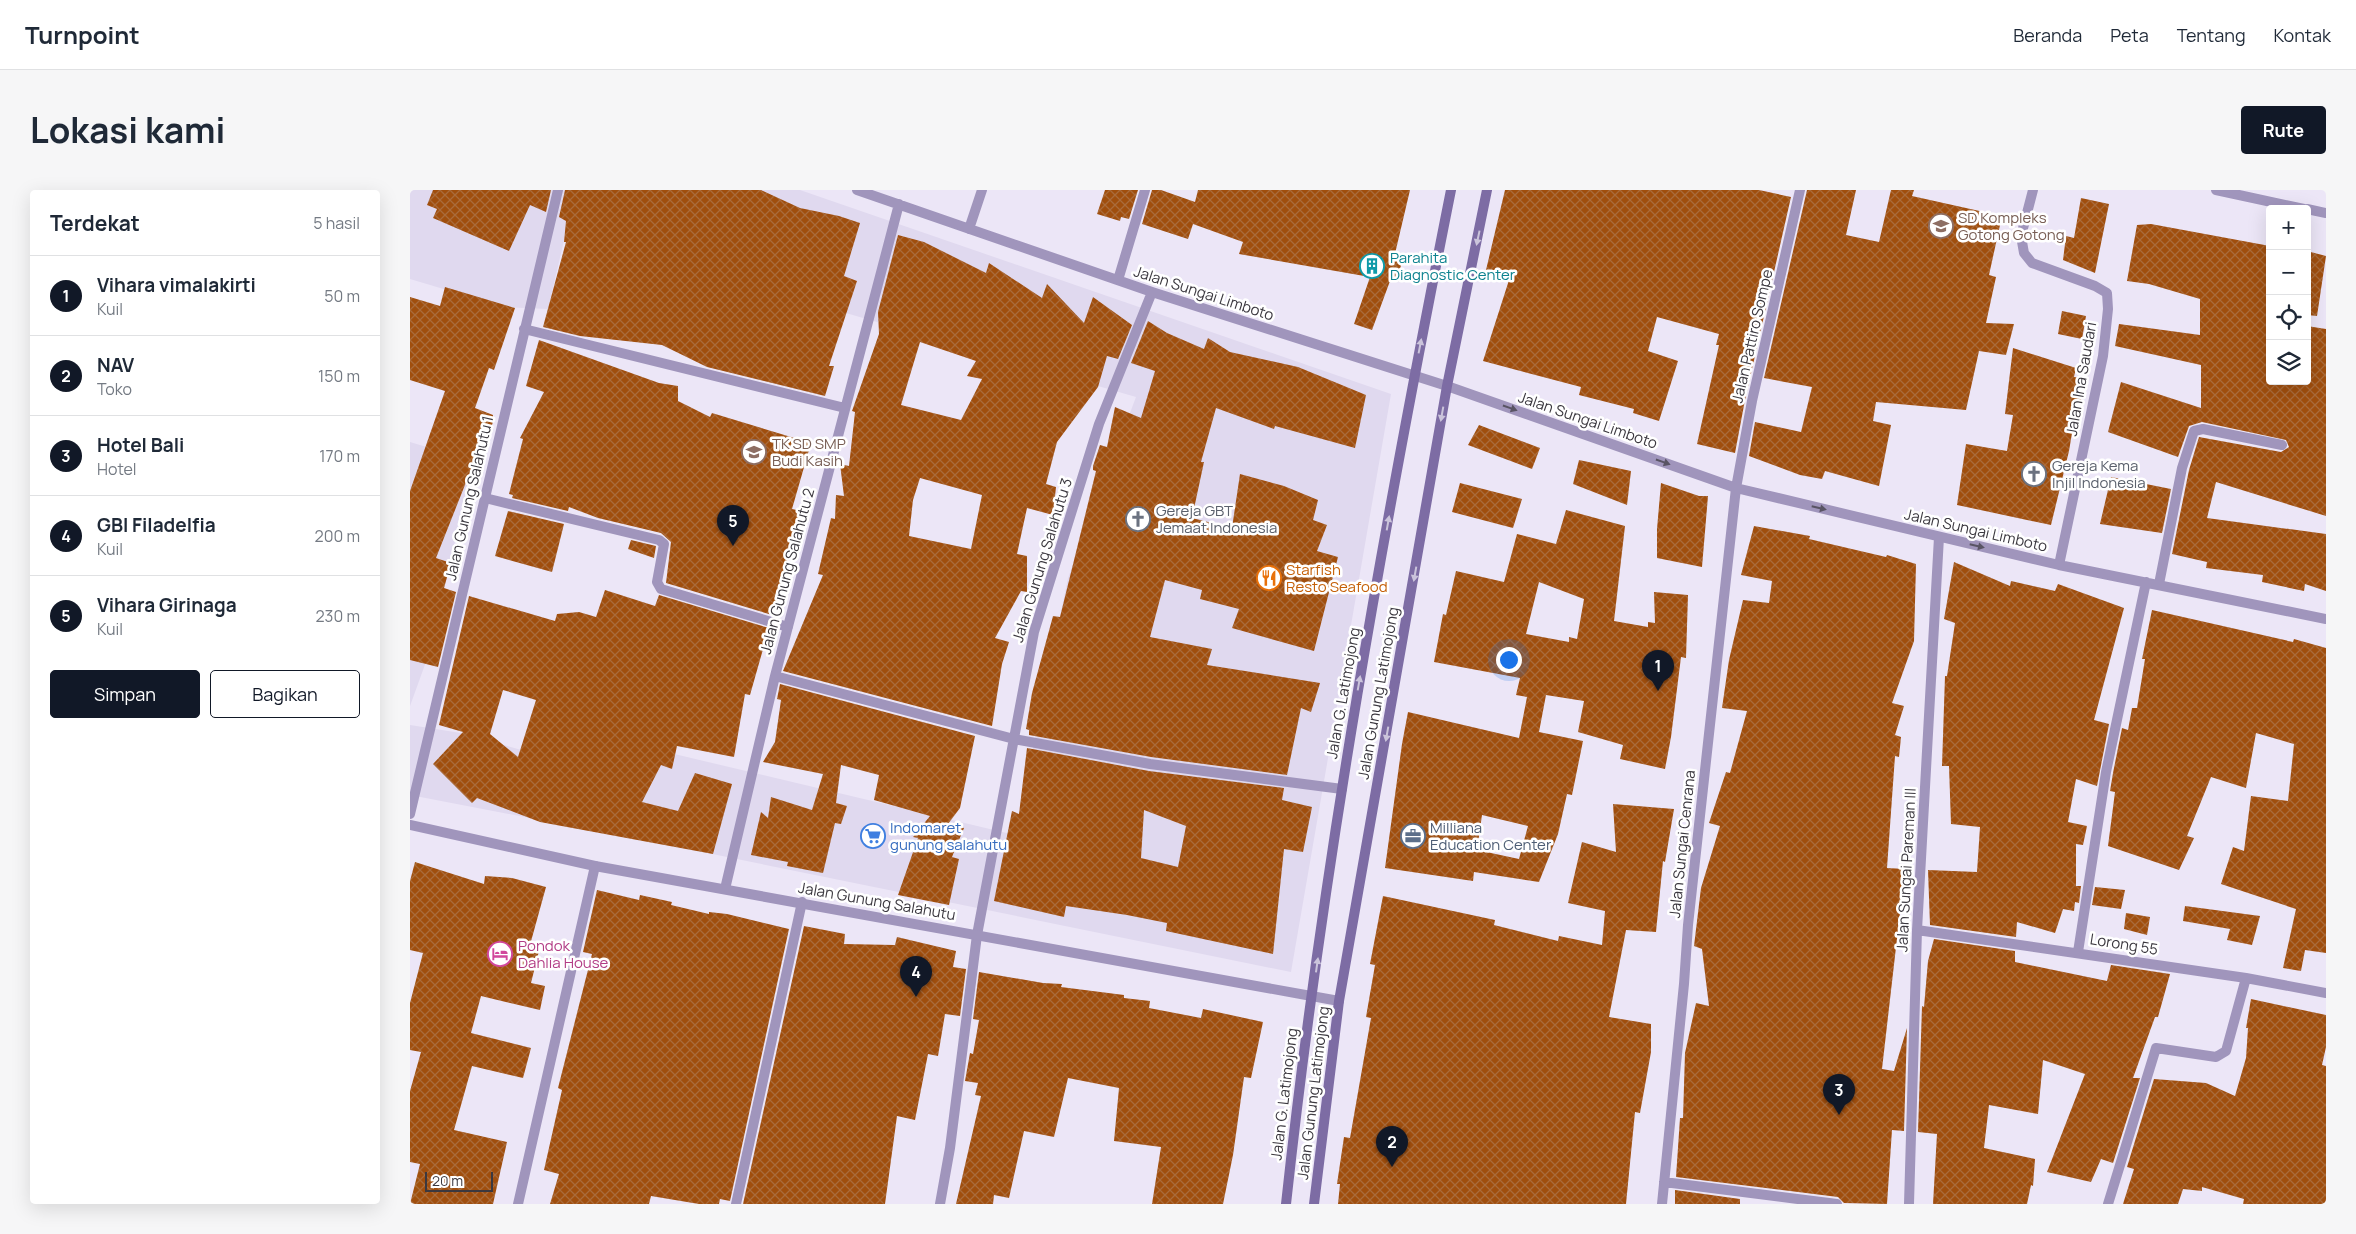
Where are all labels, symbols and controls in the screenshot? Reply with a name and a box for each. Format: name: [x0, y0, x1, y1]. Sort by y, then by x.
text: Turnpoint: [25, 18, 140, 51]
text: Beranda: [2013, 23, 2082, 47]
text: Peta: [2110, 23, 2149, 47]
text: Tentang: [2177, 23, 2246, 47]
text: Kontak: [2274, 23, 2331, 47]
text: Lokasi kami: [30, 106, 225, 154]
button: Rute: [2241, 106, 2326, 154]
map controls: [2266, 205, 2311, 385]
button: +: [2266, 205, 2311, 250]
place label: SD Kompleks Gotong Gotong: [1958, 207, 2065, 245]
text: Terdekat: [50, 209, 140, 237]
text: 5 hasil: [313, 212, 360, 234]
school or university icon: SD Kompleks Gotong Gotong: [1928, 213, 1954, 239]
one-way arrow: [1473, 230, 1481, 246]
place label: Parahita Diagnostic Center: [1390, 247, 1516, 285]
button: −: [2266, 250, 2311, 295]
building icon: Parahita Diagnostic Center: [1359, 253, 1385, 279]
street label: Jalan Sungai Limboto: [1131, 260, 1277, 326]
street label: Jalan Pattiro Sompe: [1726, 267, 1778, 405]
text: Vihara vimalakirti: [97, 272, 256, 298]
text: 1: [62, 285, 70, 307]
text: 50 m: [324, 285, 360, 307]
button: locate: [2266, 295, 2311, 340]
text: Kuil: [97, 298, 123, 320]
street label: Jalan Ina Saudari: [2061, 320, 2101, 438]
one-way arrow: [1416, 338, 1424, 354]
button: layers: [2266, 340, 2311, 385]
text: NAV: [97, 352, 134, 378]
text: 2: [61, 365, 71, 387]
text: 150 m: [318, 365, 360, 387]
text: Toko: [97, 378, 132, 400]
street label: Jalan Sungai Limboto: [1516, 386, 1661, 454]
one-way arrow: [1502, 405, 1517, 412]
one-way arrow: [1438, 407, 1446, 423]
street label: Jalan Gunung Salahutu 1: [440, 414, 498, 582]
text: Hotel Bali: [97, 432, 184, 458]
place label: TK SD SMP Budi Kasih: [772, 433, 846, 471]
school or university icon: TK SD SMP Budi Kasih: [741, 439, 767, 465]
text: 3: [61, 445, 71, 467]
text: 170 m: [319, 445, 360, 467]
place label: Gereja Kema Injil Indonesia: [2052, 455, 2146, 493]
text: Hotel: [97, 458, 137, 480]
one-way arrow: [1656, 459, 1671, 467]
church icon: Gereja Kema Injil Indonesia: [2021, 461, 2047, 487]
street label: Jalan Gunung Salahutu 3: [1007, 475, 1077, 645]
street label: Jalan Gunung Salahutu 2: [755, 486, 819, 656]
place label: Gereja GBT Jemaat Indonesia: [1156, 500, 1277, 538]
street label: Jalan Sungai Limboto: [1902, 503, 2050, 557]
one-way arrow: [1811, 504, 1826, 512]
pin: 5: [717, 505, 749, 546]
church icon: Gereja GBT Jemaat Indonesia: [1125, 506, 1151, 532]
text: GBI Filadelfia: [97, 512, 216, 538]
one-way arrow: [1384, 515, 1392, 531]
text: 4: [61, 525, 71, 547]
text: 200 m: [315, 525, 360, 547]
text: Kuil: [97, 538, 123, 560]
one-way arrow: [1969, 542, 1984, 550]
place label: Starfish Resto Seafood: [1286, 559, 1388, 597]
restaurant icon: Starfish Resto Seafood: [1256, 565, 1282, 591]
one-way arrow: [1410, 567, 1418, 583]
text: Vihara Girinaga: [97, 592, 237, 618]
text: 5: [61, 605, 71, 627]
text: 230 m: [316, 605, 360, 627]
street label: Jalan Gunung Latimojong: [1353, 605, 1403, 781]
text: Kuil: [97, 618, 123, 640]
street label: Jalan G. Latimojong: [1321, 626, 1365, 760]
your location: [1496, 647, 1522, 673]
pin: 1: [1642, 650, 1674, 691]
button: Simpan: [50, 670, 200, 718]
button: Bagikan: [210, 670, 360, 718]
one-way arrow: [1355, 675, 1363, 691]
one-way arrow: [1382, 727, 1390, 743]
street label: Jalan Sungai Cenrana: [1664, 769, 1700, 919]
street label: Jalan Sungai Pareman III: [1891, 788, 1921, 952]
place label: Indomaret gunung salahutu: [890, 817, 1007, 855]
place label: Milliana Education Center: [1430, 817, 1552, 855]
supermarket icon: Indomaret gunung salahutu: [860, 823, 886, 849]
office icon: Milliana Education Center: [1400, 823, 1426, 849]
street label: Jalan Gunung Salahutu: [797, 877, 957, 925]
street label: Lorong 55: [2088, 928, 2160, 960]
place label: Pondok Dahlia House: [518, 935, 609, 973]
hotel icon: Pondok Dahlia House: [487, 941, 513, 967]
pin: 4: [900, 956, 932, 997]
one-way arrow: [1313, 956, 1321, 972]
street label: Jalan Gunung Latimojong: [1292, 1005, 1334, 1181]
street label: Jalan G. Latimojong: [1265, 1027, 1303, 1161]
pin: 3: [1823, 1074, 1855, 1115]
pin: 2: [1376, 1126, 1408, 1167]
scale bar: [425, 1169, 492, 1192]
text: 20 m: [432, 1171, 463, 1190]

